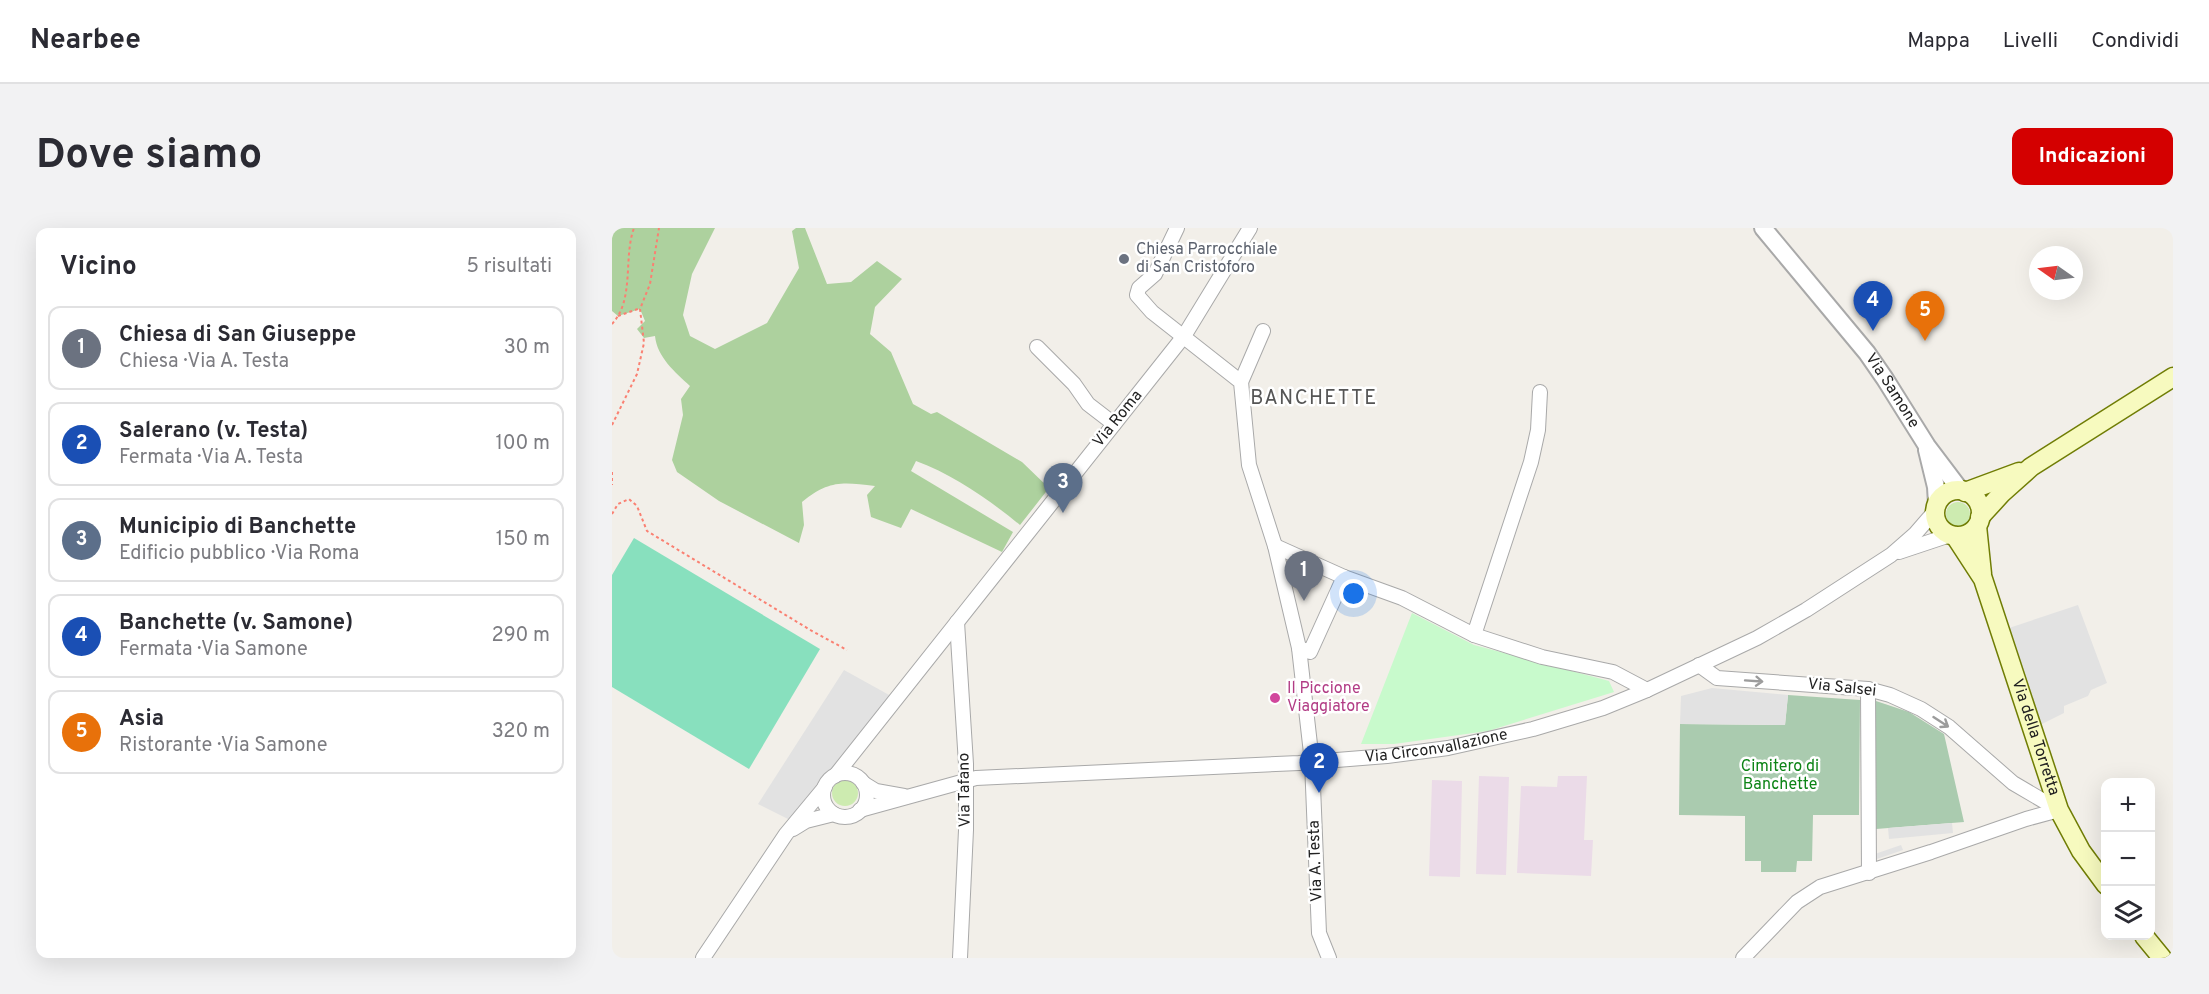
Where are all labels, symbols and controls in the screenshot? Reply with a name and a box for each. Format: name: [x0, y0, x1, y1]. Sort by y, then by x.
text: Nearbee: [30, 23, 141, 59]
text: Mappa: [1907, 28, 1970, 55]
text: Livelli: [2003, 28, 2058, 55]
text: Condividi: [2091, 28, 2179, 55]
button: Indicazioni: [2012, 128, 2173, 185]
text: Dove siamo: [36, 130, 262, 183]
place label: Chiesa Parrocchiale di San Cristoforo: [1136, 240, 1277, 278]
north arrow: [2029, 246, 2083, 300]
text: Vicino: [60, 251, 137, 284]
marker: Chiesa Parrocchiale di San Cristoforo: [1117, 252, 1131, 266]
text: 5 risultati: [467, 254, 552, 280]
pin: 4: [1854, 282, 1892, 331]
pin: 5: [1906, 291, 1944, 341]
text: Chiesa di San Giuseppe: [119, 322, 356, 349]
text: 1: [78, 335, 86, 361]
text: 30 m: [504, 335, 550, 361]
text: Chiesa · Via A. Testa: [119, 349, 289, 375]
street label: Via Samone: [1860, 350, 1923, 432]
street label: Via Roma: [1089, 386, 1147, 452]
district label: BANCHETTE: [1250, 386, 1378, 412]
text: Salerano (v. Testa): [119, 418, 308, 445]
text: 2: [75, 431, 88, 457]
text: 100 m: [495, 431, 550, 457]
text: Fermata · Via A. Testa: [119, 445, 303, 471]
pin: 3: [1044, 464, 1082, 513]
text: Municipio di Banchette: [119, 514, 356, 541]
text: 3: [76, 527, 88, 553]
text: 150 m: [496, 527, 550, 553]
text: Edificio pubblico · Via Roma: [119, 541, 359, 567]
pin: 1: [1284, 552, 1324, 601]
your location: [1339, 579, 1368, 608]
text: Banchette (v. Samone): [119, 610, 353, 637]
text: 4: [75, 623, 88, 649]
text: 290 m: [492, 623, 550, 649]
text: Fermata · Via Samone: [119, 637, 308, 663]
street label: Via Salsei: [1807, 674, 1877, 702]
one-way arrow: [1743, 675, 1763, 686]
street label: Via della Torretta: [2007, 676, 2064, 798]
place label: Il Piccione Viaggiatore: [1287, 679, 1370, 717]
marker: Il Piccione Viaggiatore: [1268, 691, 1282, 705]
text: Asia: [119, 706, 164, 733]
one-way arrow: [1932, 716, 1949, 728]
text: 5: [75, 719, 88, 745]
text: 320 m: [492, 719, 550, 745]
street label: Via Circonvallazione: [1364, 725, 1510, 768]
text: Ristorante · Via Samone: [119, 733, 328, 759]
pin: 2: [1300, 744, 1338, 793]
street label: Via Tafano: [954, 752, 976, 828]
park label: Cimitero di Banchette: [1741, 757, 1819, 795]
map controls: [2101, 778, 2155, 940]
button: +: [2101, 778, 2155, 832]
street label: Via A. Testa: [1305, 820, 1327, 902]
button: −: [2101, 832, 2155, 886]
button: layers: [2101, 886, 2155, 940]

